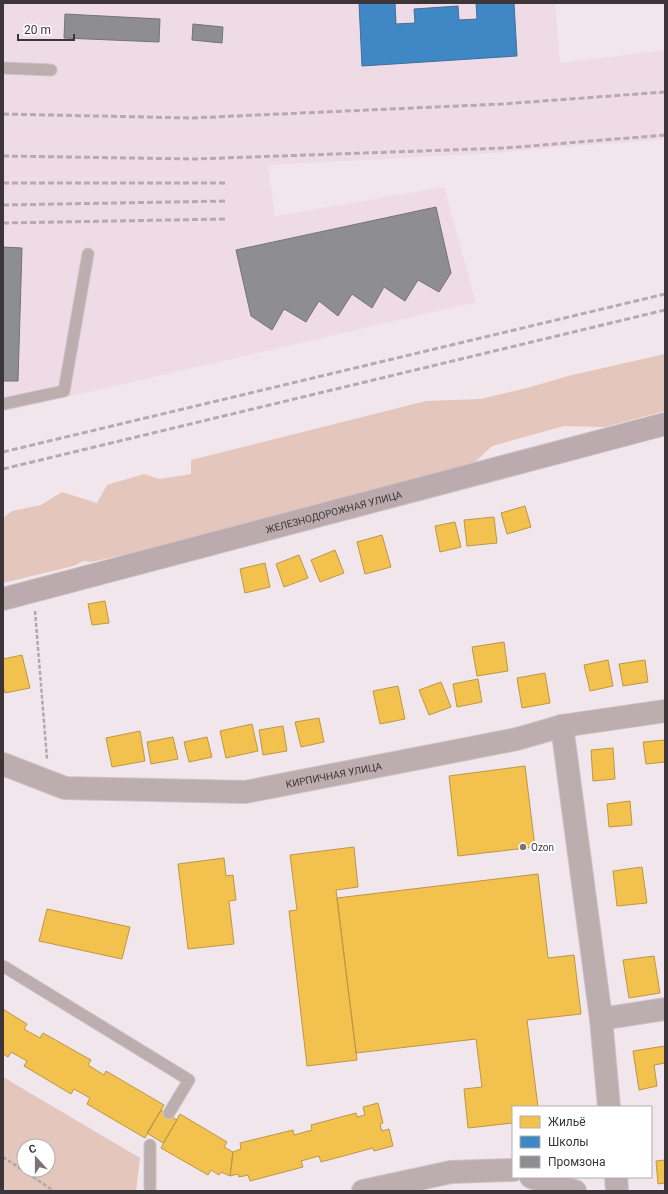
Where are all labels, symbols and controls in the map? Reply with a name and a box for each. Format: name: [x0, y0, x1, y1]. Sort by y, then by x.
scale bar: [18, 16, 74, 42]
text: 20 m: [24, 23, 51, 37]
street label: ЖЕЛЕЗНОДОРОЖНАЯ УЛИЦА: [264, 489, 404, 535]
street label: КИРПИЧНАЯ УЛИЦА: [285, 760, 383, 790]
marker: Ozon: [518, 842, 528, 852]
place label: Ozon: [531, 842, 554, 853]
legend: [512, 1106, 652, 1178]
text: Жильё: [548, 1115, 586, 1129]
text: Школы: [548, 1135, 589, 1149]
north arrow: [16, 1138, 56, 1178]
text: С: [27, 1142, 38, 1156]
text: Промзона: [548, 1155, 605, 1169]

